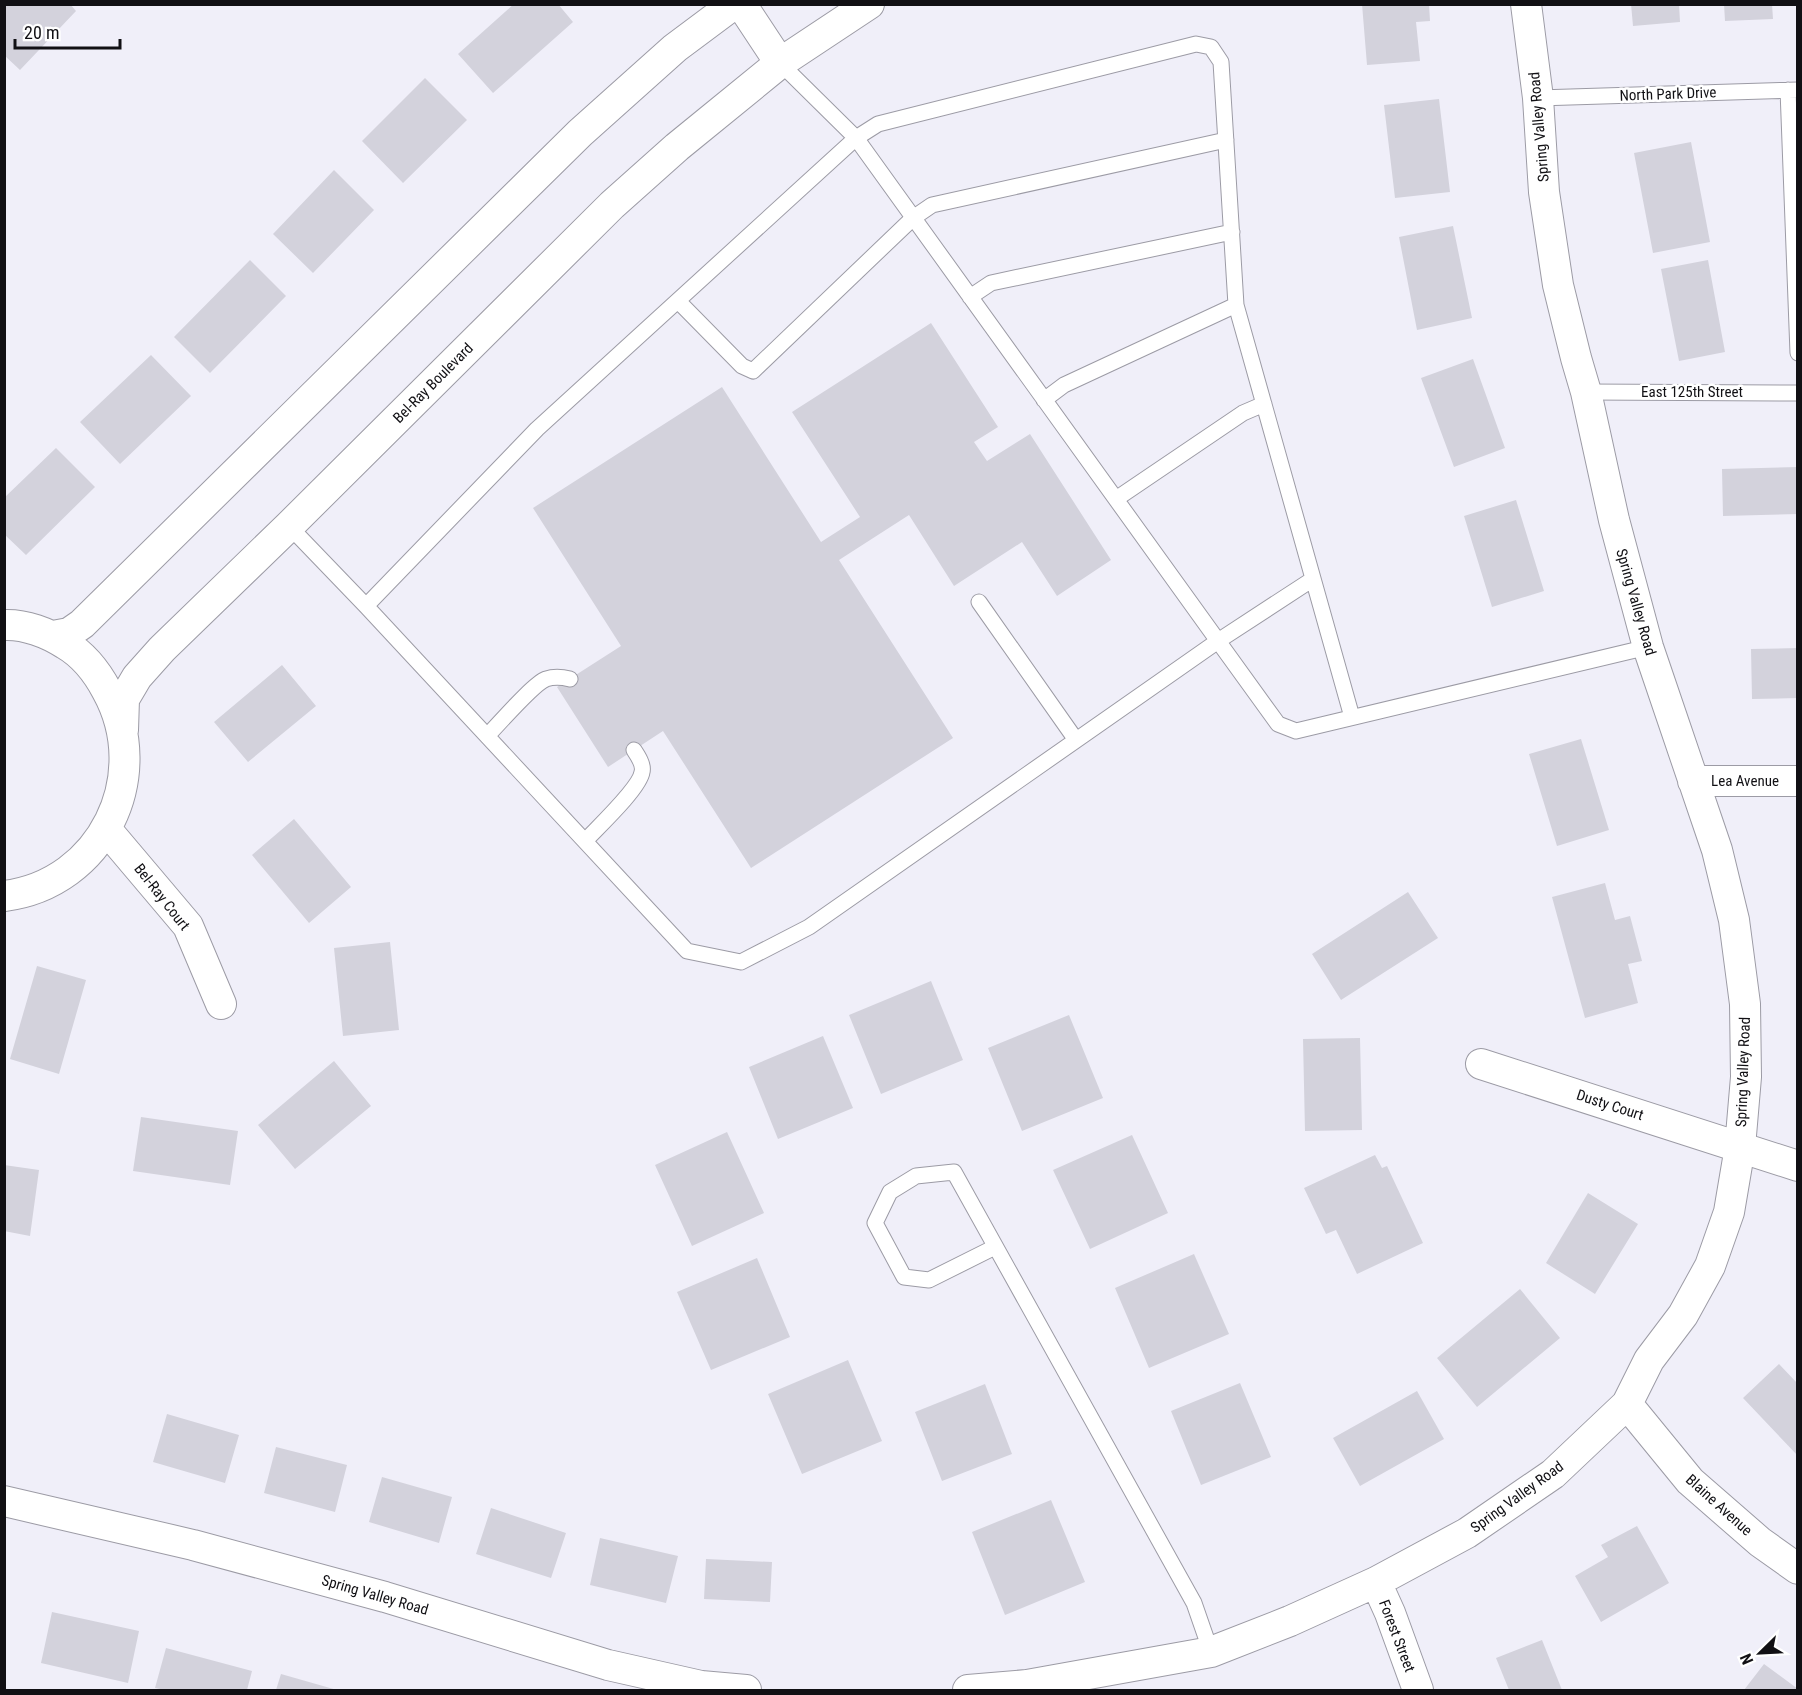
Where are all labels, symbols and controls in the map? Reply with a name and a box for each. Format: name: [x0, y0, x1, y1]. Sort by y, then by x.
scale bar: [15, 12, 120, 50]
text: 20 m: [24, 22, 59, 43]
street label: Spring Valley Road: [1525, 71, 1553, 183]
street label: North Park Drive: [1619, 83, 1717, 105]
street label: Bel-Ray Boulevard: [389, 339, 477, 427]
street label: East 125th Street: [1641, 383, 1743, 401]
street label: Spring Valley Road: [1612, 547, 1660, 657]
street label: Lea Avenue: [1711, 772, 1779, 790]
street label: Bel-Ray Court: [130, 860, 194, 934]
street label: Spring Valley Road: [1732, 1017, 1754, 1127]
street label: Dusty Court: [1574, 1086, 1646, 1124]
street label: Spring Valley Road: [1467, 1457, 1567, 1537]
street label: Blaine Avenue: [1682, 1470, 1756, 1540]
street label: Spring Valley Road: [320, 1571, 430, 1619]
street label: Forest Street: [1375, 1597, 1419, 1675]
north arrow: [1730, 1623, 1790, 1683]
text: N: [1736, 1651, 1757, 1667]

